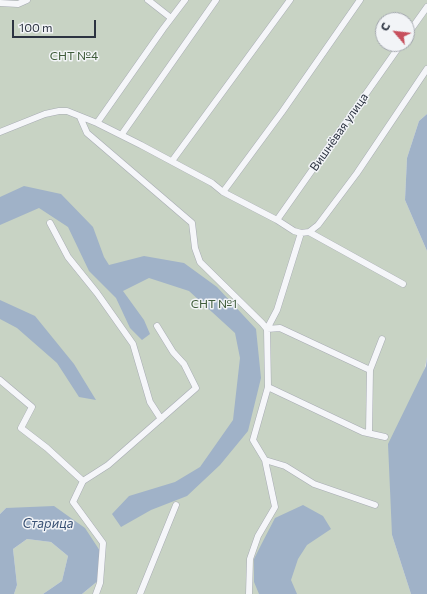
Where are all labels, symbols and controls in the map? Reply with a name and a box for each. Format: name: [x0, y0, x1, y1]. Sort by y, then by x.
scale bar: [14, 12, 98, 38]
north arrow: [375, 12, 415, 52]
text: 100 m: [19, 20, 53, 34]
text: С: [377, 20, 392, 33]
park label: СНТ №4: [50, 49, 98, 63]
street label: Вишнёвая улица: [307, 90, 371, 174]
park label: СНТ №1: [191, 297, 237, 311]
water label: Старица: [23, 516, 73, 532]

